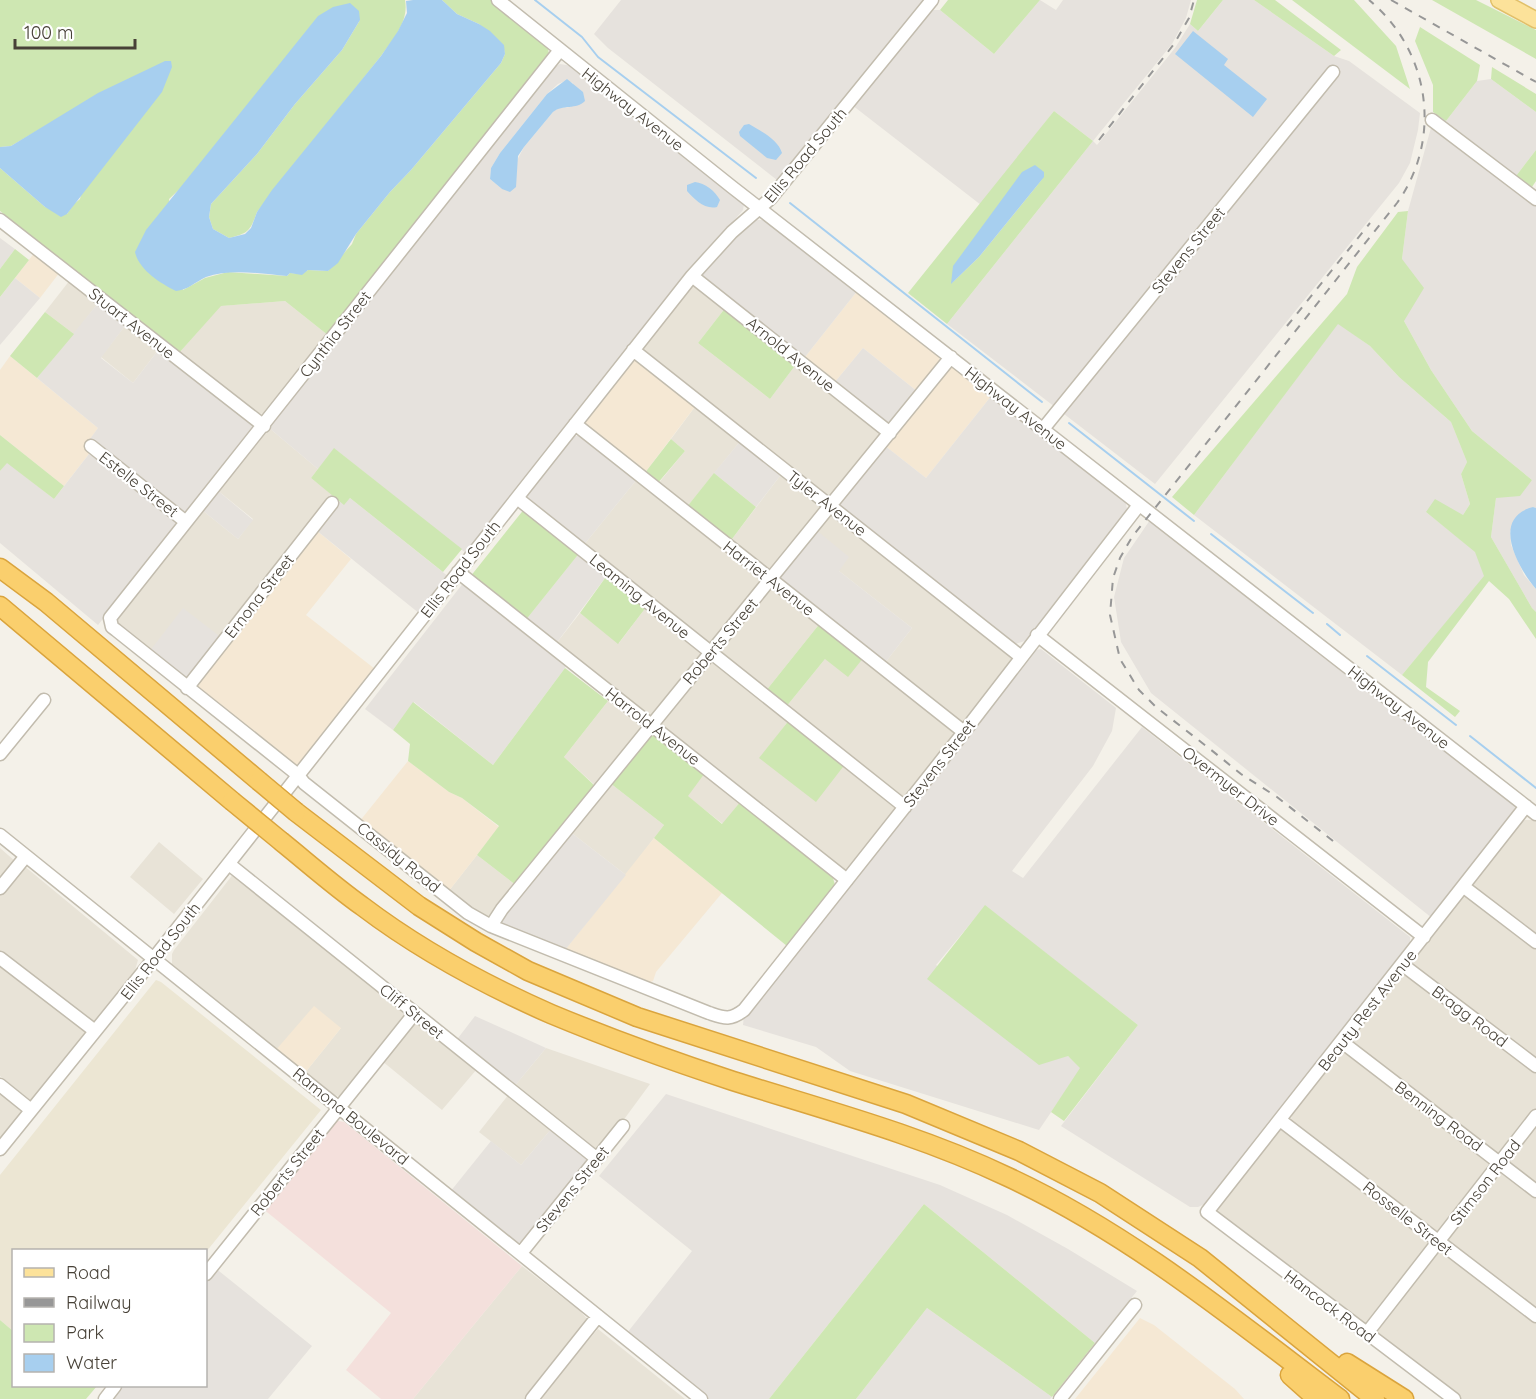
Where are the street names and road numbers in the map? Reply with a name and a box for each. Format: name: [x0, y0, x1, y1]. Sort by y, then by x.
street label: Highway Avenue: [578, 63, 688, 155]
street label: Ellis Road South: [759, 103, 851, 207]
street label: Stevens Street: [1147, 203, 1229, 297]
street label: Stuart Avenue: [85, 283, 179, 363]
street label: Cynthia Street: [295, 287, 375, 381]
street label: Arnold Avenue: [743, 312, 839, 396]
street label: Highway Avenue: [961, 362, 1071, 454]
street label: Estelle Street: [95, 447, 183, 521]
street label: Tyler Avenue: [783, 466, 871, 540]
street label: Ellis Road South: [416, 516, 504, 622]
street label: Harriet Avenue: [719, 536, 819, 620]
street label: Leaming Avenue: [586, 549, 694, 643]
street label: Ernona Street: [220, 550, 298, 642]
street label: Roberts Street: [678, 594, 762, 688]
street label: Highway Avenue: [1344, 661, 1454, 753]
street label: Harrold Avenue: [601, 683, 705, 769]
street label: Stevens Street: [899, 715, 979, 811]
street label: Overmyer Drive: [1179, 742, 1283, 830]
street label: Cassidy Road: [353, 817, 445, 897]
street label: Ellis Road South: [116, 898, 204, 1004]
street label: Beauty Rest Avenue: [1313, 945, 1421, 1075]
street label: Cliff Street: [376, 979, 448, 1043]
street label: Bragg Road: [1428, 981, 1512, 1051]
street label: Ramona Boulevard: [289, 1063, 413, 1169]
street label: Benning Road: [1391, 1077, 1487, 1155]
street label: Roberts Street: [246, 1124, 328, 1220]
street label: Stimson Road: [1445, 1135, 1525, 1229]
street label: Stevens Street: [531, 1142, 613, 1236]
street label: Rosselle Street: [1359, 1177, 1457, 1259]
street label: Hancock Road: [1280, 1265, 1380, 1347]

